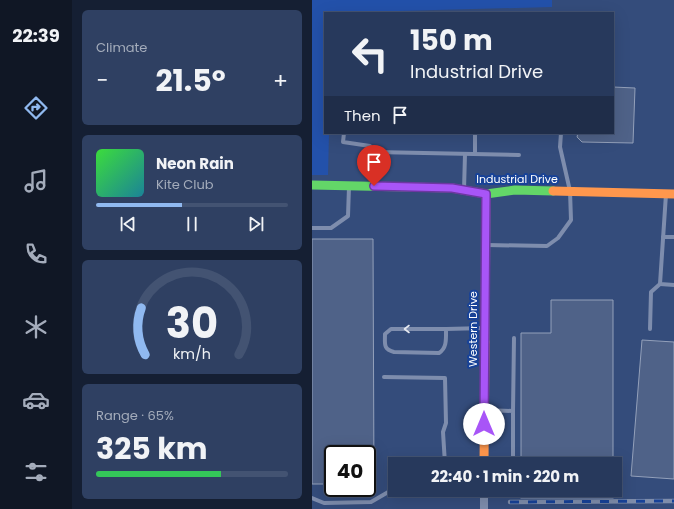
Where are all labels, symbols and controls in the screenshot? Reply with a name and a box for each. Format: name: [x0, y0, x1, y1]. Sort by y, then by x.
text: 150 m: [410, 21, 493, 60]
text: 22:39: [12, 23, 60, 48]
icon: left: [344, 28, 396, 80]
text: Climate: [96, 38, 147, 57]
text: 21.5°: [155, 59, 226, 102]
text: Industrial Drive: [410, 59, 543, 84]
text: −: [96, 65, 108, 96]
text: +: [273, 65, 288, 96]
icon: directions: [22, 94, 50, 122]
icon: arrive: [389, 104, 411, 126]
text: Then: [344, 105, 381, 126]
pin: [357, 145, 391, 186]
icon: arrive: [363, 151, 385, 173]
text: Neon Rain: [156, 153, 234, 174]
icon: music: [22, 167, 50, 195]
street label: Industrial Drive: [476, 171, 558, 187]
text: Kite Club: [156, 175, 214, 194]
icon: previous: [117, 213, 139, 235]
icon: pause: [181, 213, 203, 235]
icon: next: [245, 213, 267, 235]
icon: phone: [22, 240, 50, 268]
street label: Western Drive: [465, 291, 481, 367]
text: 30: [166, 294, 218, 353]
icon: climate: [22, 313, 50, 341]
one-way arrow: [404, 325, 410, 333]
text: km/h: [173, 343, 211, 363]
icon: car: [22, 386, 50, 414]
position arrow: [463, 403, 505, 445]
text: Range · 65%: [96, 406, 174, 425]
text: 325 km: [96, 427, 207, 470]
speed limit sign: 40: [324, 445, 376, 497]
icon: filters: [22, 458, 50, 486]
text: 22:40 · 1 min · 220 m: [431, 466, 579, 487]

